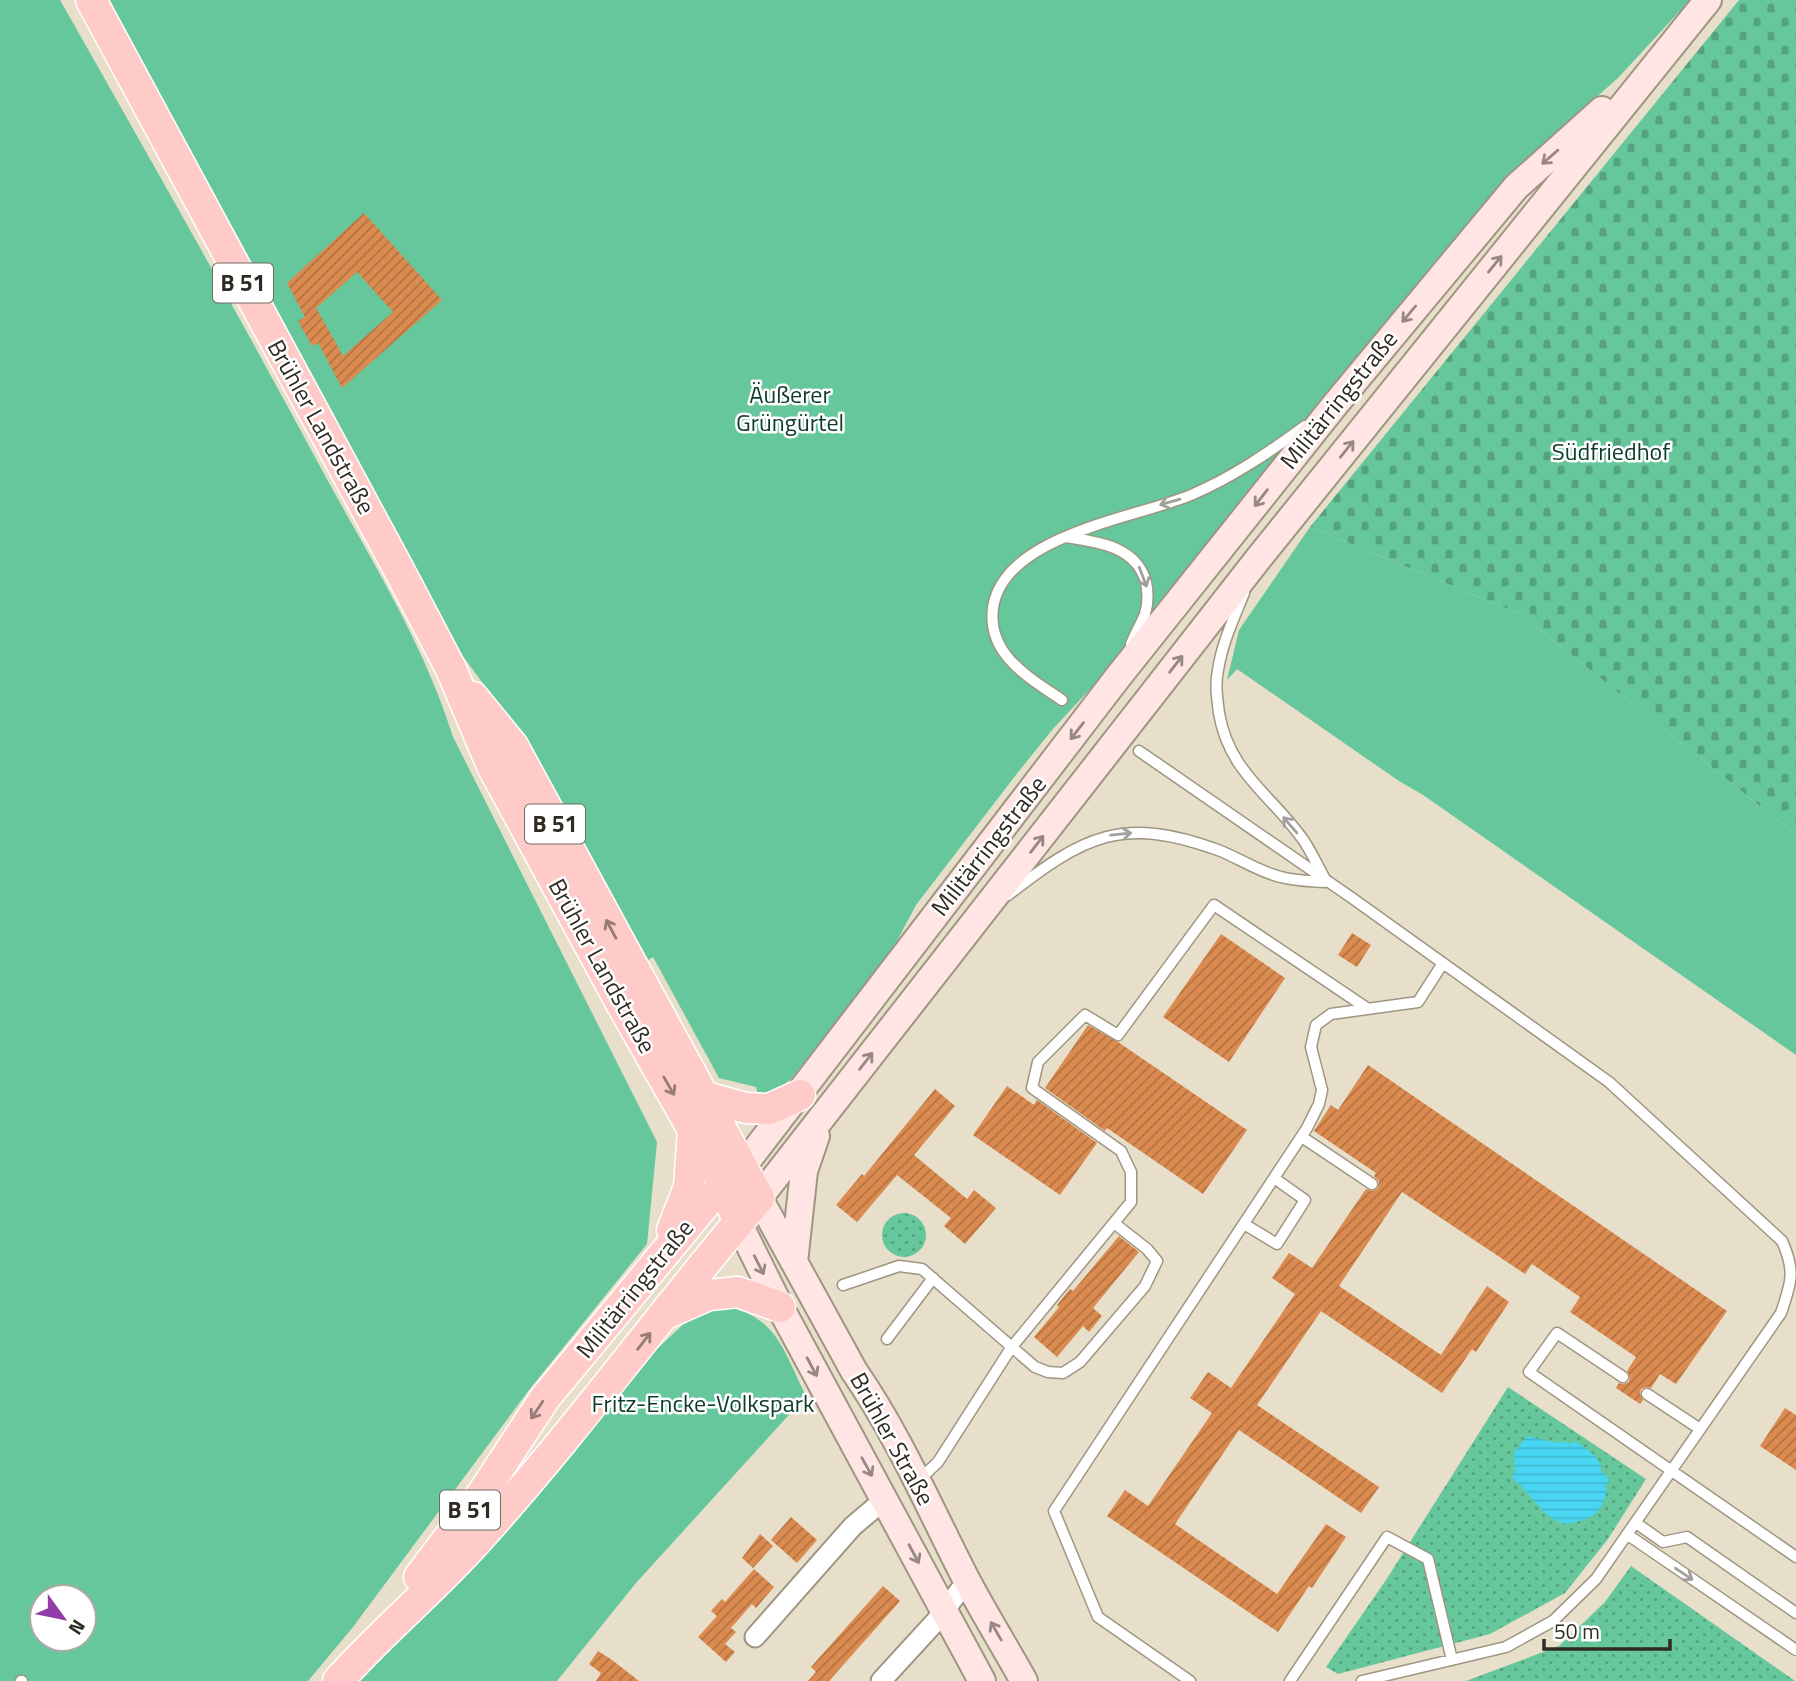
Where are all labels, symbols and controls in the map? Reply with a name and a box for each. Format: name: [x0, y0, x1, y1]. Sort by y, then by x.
one-way arrow: [1541, 149, 1559, 165]
one-way arrow: [1487, 255, 1503, 273]
road number: B 51: [213, 264, 273, 302]
one-way arrow: [1401, 305, 1417, 323]
street label: Militärringstraße: [1271, 322, 1406, 477]
street label: Brühler Landstraße: [259, 333, 385, 520]
park label: Äußerer Grüngürtel: [736, 376, 844, 440]
park label: Südfriedhof: [1552, 433, 1670, 469]
one-way arrow: [1339, 440, 1354, 458]
one-way arrow: [1253, 488, 1268, 506]
one-way arrow: [1159, 496, 1181, 509]
one-way arrow: [1138, 566, 1150, 587]
one-way arrow: [1169, 655, 1184, 674]
one-way arrow: [1069, 722, 1084, 740]
street label: Militärringstraße: [922, 767, 1055, 923]
road number: B 51: [525, 804, 585, 844]
one-way arrow: [1282, 817, 1298, 835]
one-way arrow: [1109, 827, 1132, 840]
one-way arrow: [1029, 835, 1044, 853]
street label: Brühler Landstraße: [540, 872, 666, 1059]
one-way arrow: [604, 919, 617, 940]
one-way arrow: [858, 1052, 874, 1070]
one-way arrow: [662, 1075, 676, 1095]
street label: Militärringstraße: [567, 1211, 702, 1366]
one-way arrow: [753, 1254, 767, 1274]
one-way arrow: [636, 1332, 651, 1350]
one-way arrow: [806, 1356, 820, 1377]
street label: Brühler Straße: [841, 1365, 944, 1512]
park label: Fritz-Encke-Volkspark: [591, 1385, 815, 1421]
one-way arrow: [530, 1400, 544, 1420]
one-way arrow: [860, 1457, 874, 1477]
road number: B 51: [440, 1490, 500, 1530]
one-way arrow: [907, 1544, 921, 1564]
one-way arrow: [1674, 1567, 1693, 1581]
north arrow: [28, 1583, 98, 1653]
scale bar: [1544, 1608, 1670, 1652]
text: N: [62, 1614, 93, 1641]
text: 50 m: [1554, 1615, 1600, 1647]
one-way arrow: [989, 1622, 1003, 1642]

